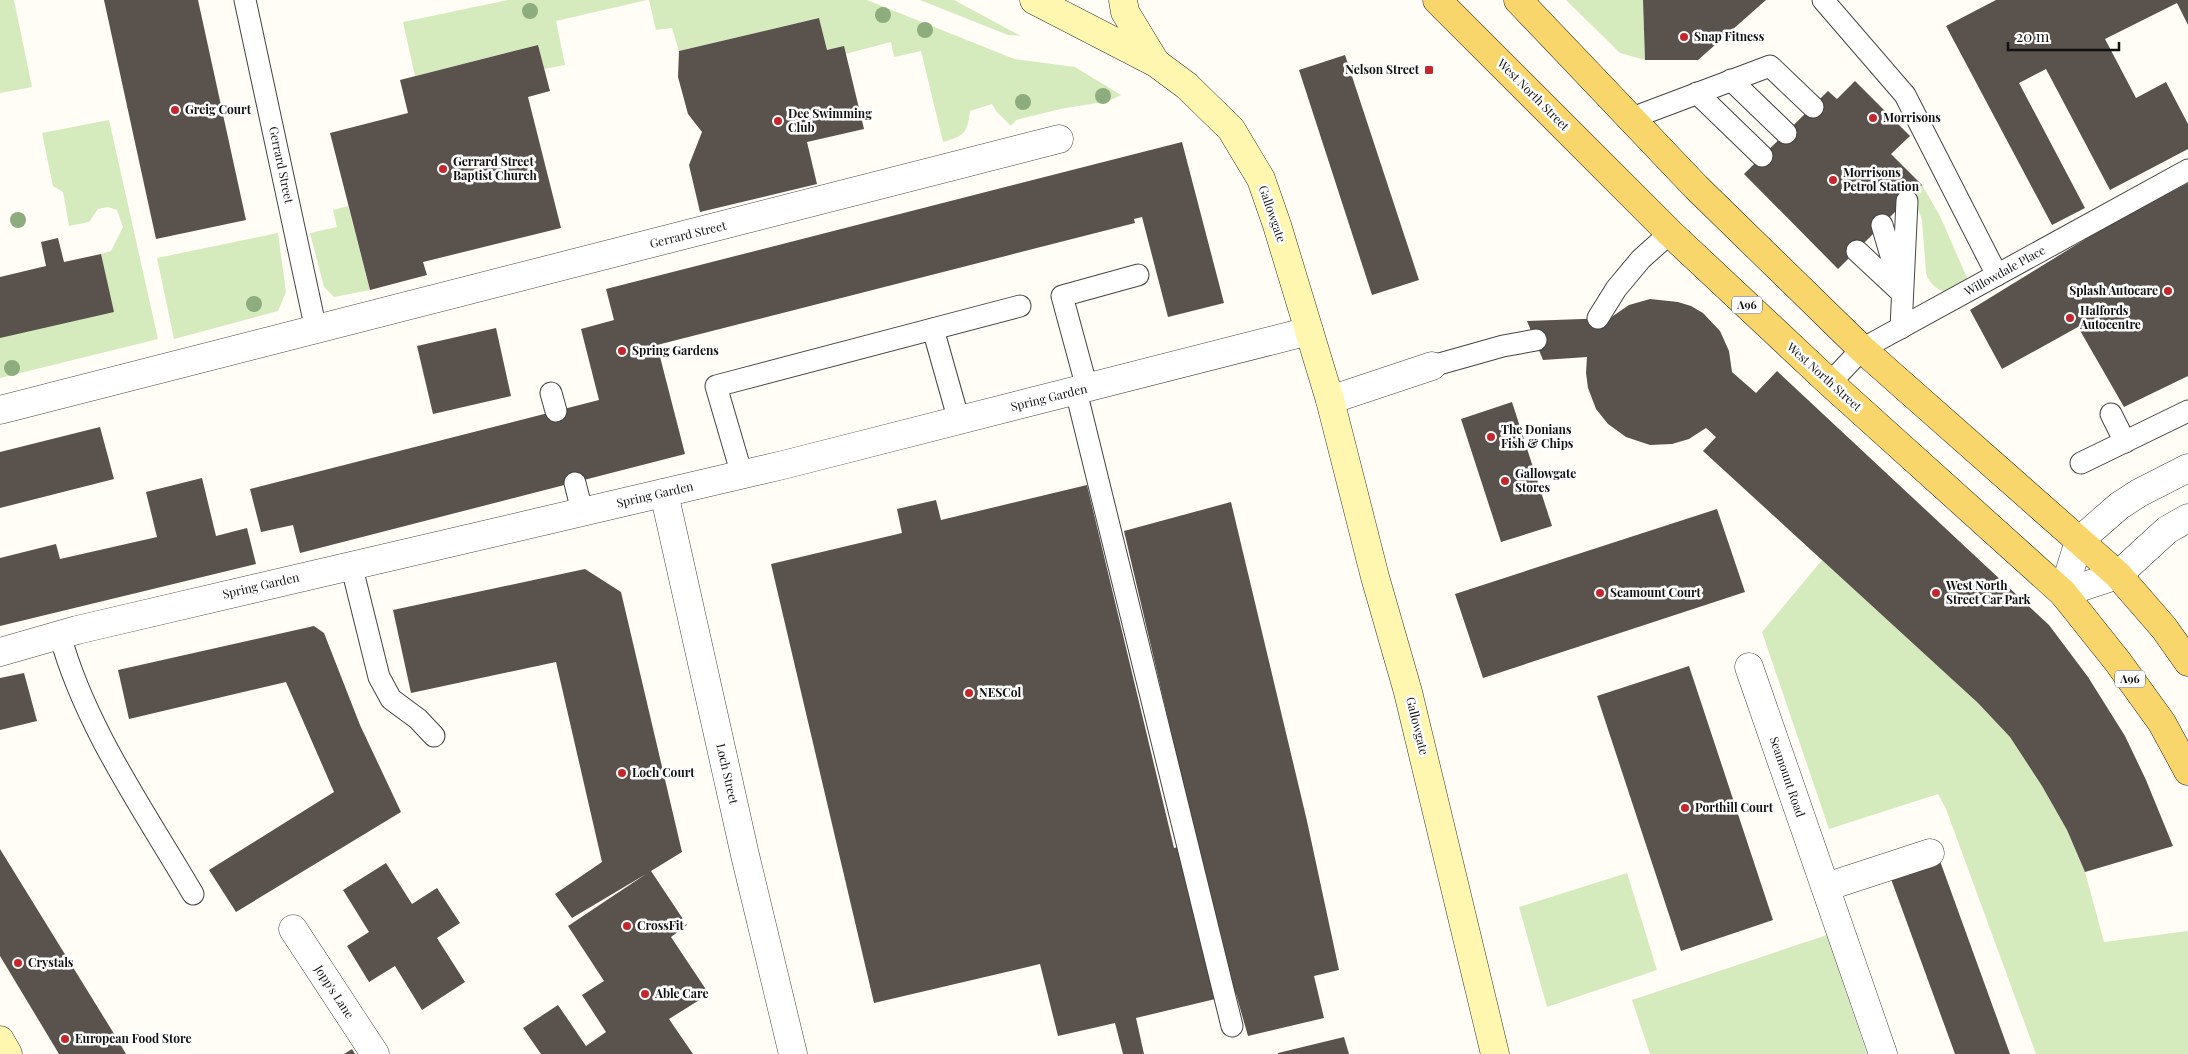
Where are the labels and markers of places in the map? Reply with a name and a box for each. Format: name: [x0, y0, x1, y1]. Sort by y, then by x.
place label: Snap Fitness: [1694, 28, 1765, 44]
marker: Snap Fitness: [1678, 31, 1690, 43]
place label: Nelson Street: [1345, 61, 1420, 77]
marker: Nelson Street: [1423, 64, 1435, 76]
place label: Greig Court: [185, 101, 252, 117]
marker: Greig Court: [169, 104, 181, 116]
place label: Dee Swimming Club: [788, 105, 872, 135]
place label: Morrisons: [1883, 109, 1941, 125]
marker: Morrisons: [1867, 112, 1879, 124]
marker: Dee Swimming Club: [772, 115, 784, 127]
place label: Gerrard Street Baptist Church: [453, 153, 537, 183]
marker: Gerrard Street Baptist Church: [437, 163, 449, 175]
place label: Morrisons Petrol Station: [1843, 164, 1920, 194]
marker: Morrisons Petrol Station: [1827, 174, 1839, 186]
place label: Splash Autocare: [2069, 282, 2158, 298]
marker: Splash Autocare: [2162, 285, 2174, 297]
place label: Halfords Autocentre: [2079, 302, 2141, 332]
marker: Halfords Autocentre: [2064, 312, 2076, 324]
place label: Spring Gardens: [632, 342, 719, 358]
marker: Spring Gardens: [616, 345, 628, 357]
place label: The Donians Fish & Chips: [1501, 421, 1574, 451]
marker: The Donians Fish & Chips: [1485, 431, 1497, 443]
place label: Gallowgate Stores: [1515, 465, 1576, 495]
marker: Gallowgate Stores: [1499, 475, 1511, 487]
place label: West North Street Car Park: [1945, 577, 2032, 607]
place label: Seamount Court: [1610, 584, 1702, 600]
marker: Seamount Court: [1594, 587, 1606, 599]
marker: West North Street Car Park: [1930, 587, 1942, 599]
place label: NESCol: [979, 684, 1021, 700]
marker: NESCol: [963, 687, 975, 699]
place label: Loch Court: [632, 764, 695, 780]
marker: Loch Court: [616, 767, 628, 779]
place label: Porthill Court: [1695, 799, 1774, 815]
marker: Porthill Court: [1679, 802, 1691, 814]
place label: CrossFit: [637, 917, 685, 933]
marker: CrossFit: [621, 920, 633, 932]
place label: Crystals: [28, 954, 74, 970]
marker: Crystals: [12, 957, 24, 969]
place label: Able Care: [654, 985, 709, 1001]
marker: Able Care: [639, 988, 651, 1000]
place label: European Food Store: [75, 1030, 192, 1046]
marker: European Food Store: [59, 1033, 71, 1045]

